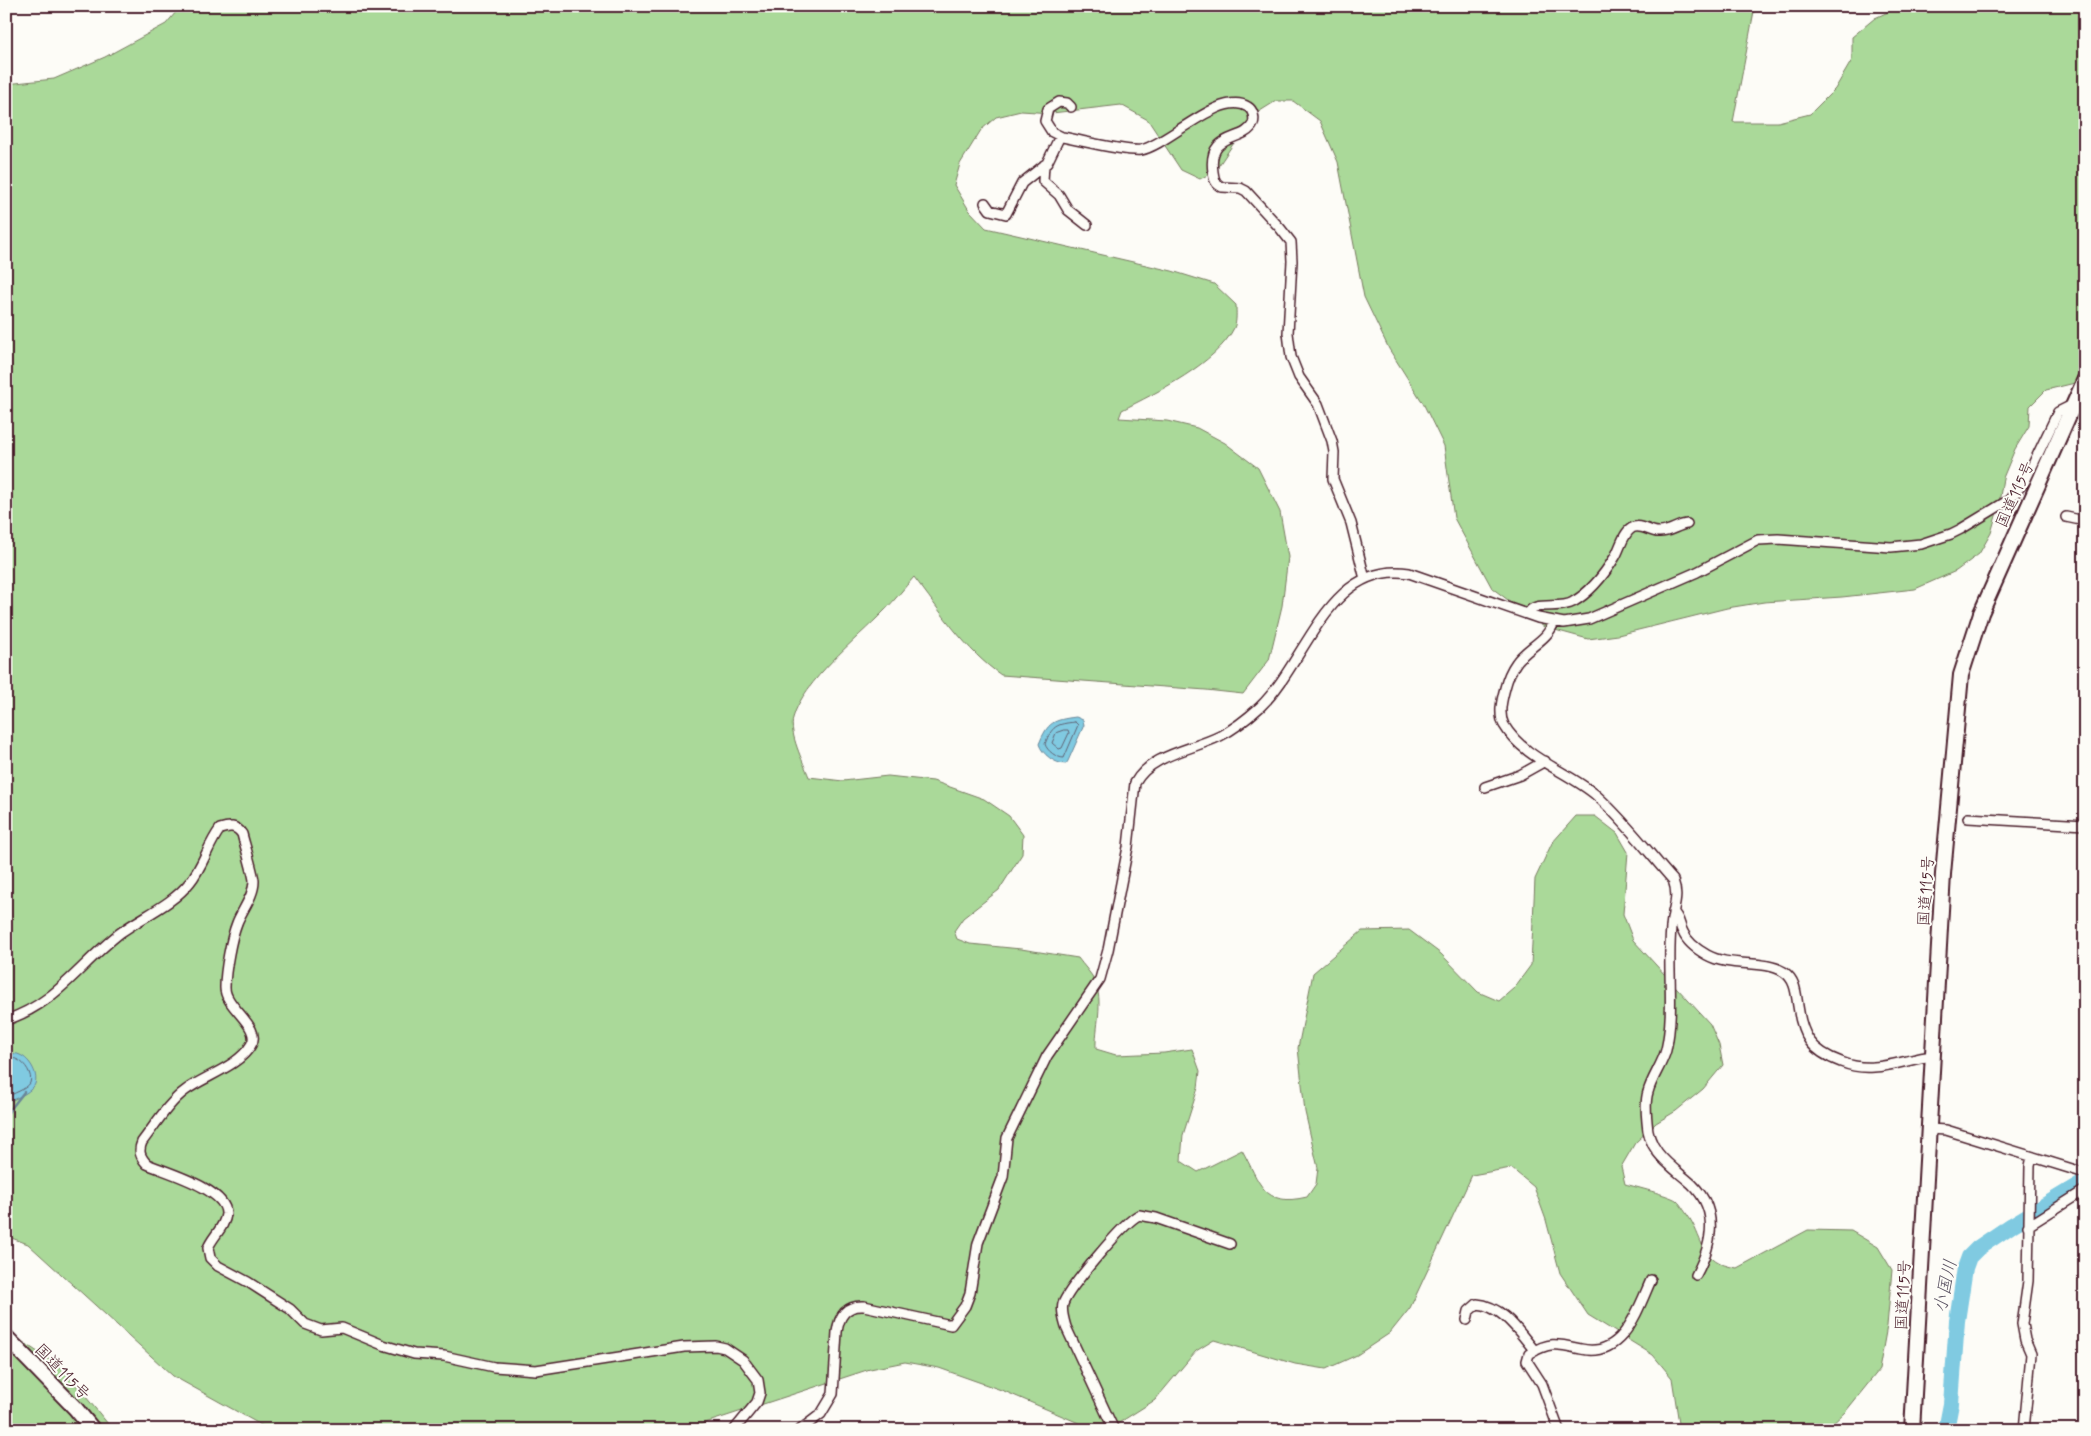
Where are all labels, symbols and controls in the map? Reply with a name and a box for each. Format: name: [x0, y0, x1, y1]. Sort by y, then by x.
street label: 国道115号: [1991, 458, 2039, 531]
street label: 国道115号: [1914, 855, 1939, 927]
water label: 小国川: [1929, 1257, 1963, 1315]
street label: 国道115号: [1891, 1259, 1916, 1331]
street label: 国道115号: [30, 1339, 94, 1405]

